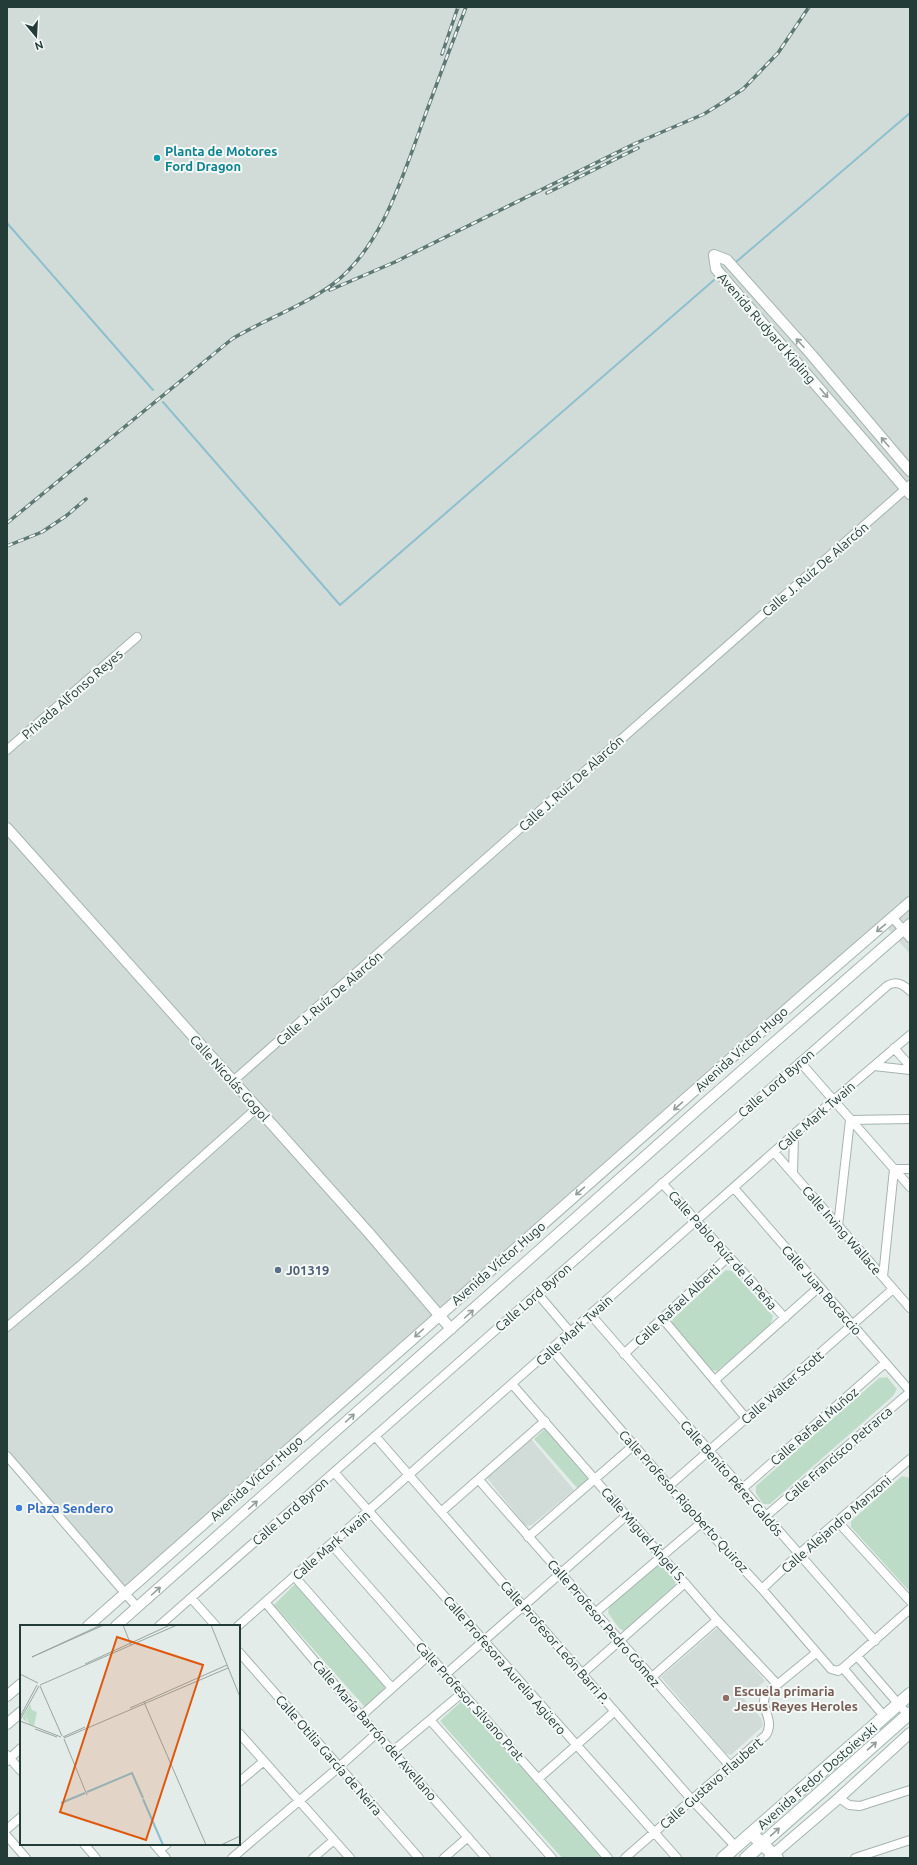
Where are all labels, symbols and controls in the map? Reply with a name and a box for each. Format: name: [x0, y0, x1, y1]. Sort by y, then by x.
north arrow: [16, 16, 56, 56]
text: N: [33, 39, 45, 52]
place label: Planta de Motores Ford Dragon: [165, 144, 277, 173]
marker: Planta de Motores Ford Dragon: [152, 153, 162, 163]
street label: Avenida Rudyard Kipling: [715, 270, 819, 386]
one-way arrow: [796, 338, 805, 348]
one-way arrow: [819, 388, 828, 398]
one-way arrow: [880, 436, 889, 447]
street label: Calle J. Ruíz De Alarcón: [759, 519, 871, 619]
street label: Privada Alfonso Reyes: [19, 646, 125, 741]
street label: Calle J. Ruíz De Alarcón: [516, 732, 626, 834]
one-way arrow: [876, 924, 886, 933]
street label: Calle J. Ruíz De Alarcón: [273, 948, 385, 1048]
street label: Avenida Víctor Hugo: [692, 1004, 790, 1094]
street label: Calle Nicolás Gogol: [188, 1032, 273, 1124]
street label: Calle Lord Byron: [735, 1046, 817, 1120]
street label: Calle Mark Twain: [775, 1079, 857, 1153]
one-way arrow: [672, 1101, 683, 1110]
street label: Calle Irving Wallace: [800, 1183, 884, 1277]
one-way arrow: [575, 1187, 585, 1196]
street label: Calle Pablo Ruíz de la Peña: [666, 1188, 780, 1312]
street label: Avenida Víctor Hugo: [448, 1218, 548, 1308]
street label: Calle Juan Bocaccio: [779, 1242, 865, 1338]
street label: Calle Lord Byron: [492, 1260, 574, 1334]
street label: Calle Rafael Alberti: [631, 1262, 723, 1348]
place label: J01319: [286, 1263, 329, 1277]
marker: J01319: [273, 1265, 283, 1275]
street label: Calle Mark Twain: [533, 1292, 615, 1368]
one-way arrow: [463, 1309, 474, 1318]
one-way arrow: [414, 1328, 424, 1337]
street label: Calle Walter Scott: [738, 1348, 826, 1426]
street label: Calle Rafael Muñoz: [767, 1384, 861, 1468]
street label: Calle Francisco Petrarca: [781, 1404, 895, 1504]
one-way arrow: [345, 1414, 356, 1423]
street label: Calle Benito Pérez Galdós: [678, 1417, 786, 1539]
street label: Calle Profesor Rigoberto Quiroz: [616, 1427, 751, 1575]
street label: Avenida Víctor Hugo: [207, 1433, 305, 1523]
street label: Calle Alejandro Manzoni: [778, 1473, 894, 1575]
street label: Calle Lord Byron: [249, 1474, 331, 1548]
street label: Calle Miguel Ángel S.: [599, 1484, 690, 1585]
one-way arrow: [248, 1500, 258, 1509]
place label: Plaza Sendero: [27, 1501, 114, 1515]
marker: Plaza Sendero: [14, 1503, 24, 1513]
street label: Calle Mark Twain: [290, 1508, 372, 1582]
street label: Calle Profesor Pedro Gómez: [545, 1557, 663, 1689]
street label: Calle Profesor León Barri P.: [498, 1578, 612, 1706]
one-way arrow: [150, 1586, 161, 1595]
street label: Calle Profesora Aurelia Agüero: [441, 1593, 569, 1737]
inset map: [20, 1625, 240, 1845]
street label: Calle Profesor Silvano Prat: [413, 1639, 527, 1763]
street label: Calle María Barrón del Avellano: [310, 1657, 440, 1803]
place label: Escuela primaria Jesus Reyes Heroles: [734, 1684, 858, 1713]
street label: Calle Otilia García de Neira: [273, 1692, 385, 1818]
marker: Escuela primaria Jesus Reyes Heroles: [721, 1693, 731, 1703]
street label: Avenida Fedor Dostoievski: [754, 1720, 880, 1832]
street label: Calle Gustavo Flaubert: [657, 1735, 765, 1831]
one-way arrow: [867, 1742, 878, 1751]
one-way arrow: [770, 1828, 780, 1837]

